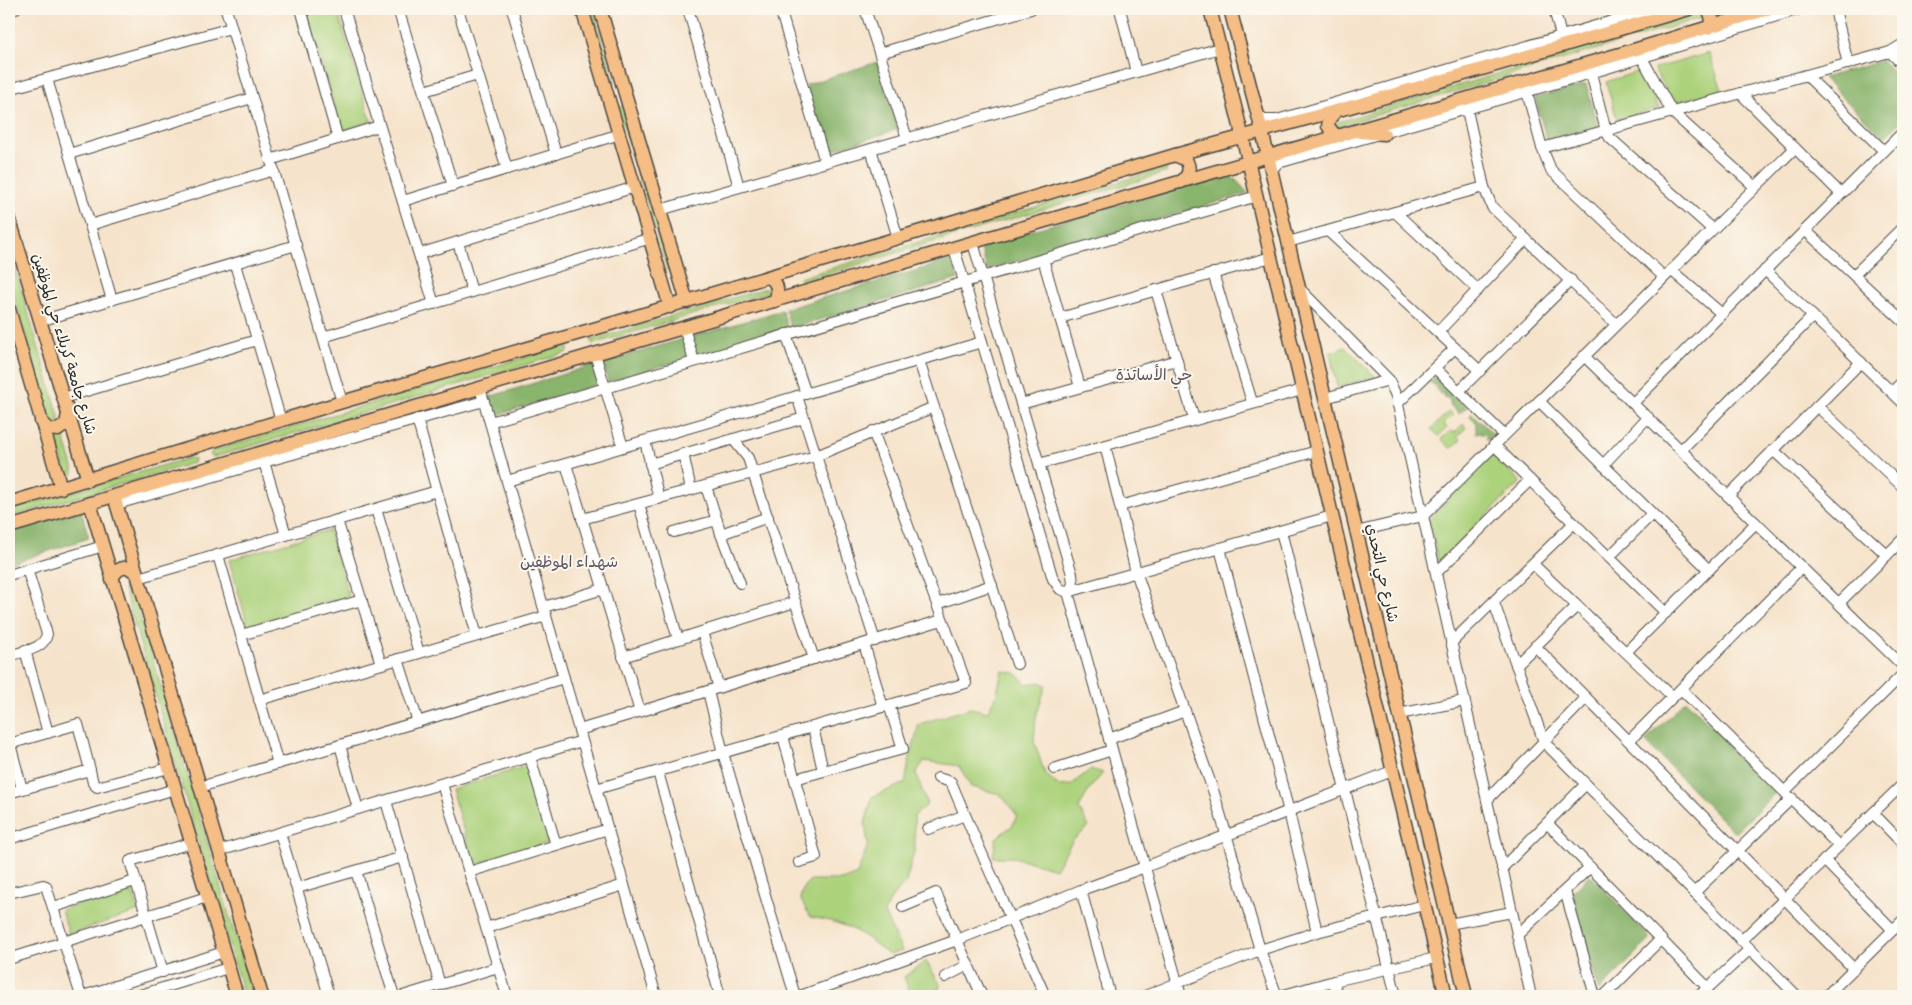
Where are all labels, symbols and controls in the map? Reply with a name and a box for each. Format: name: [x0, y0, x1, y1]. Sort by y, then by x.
street label: شارع جامعة كربلاء حي الموظفين: [25, 251, 101, 438]
district label: حي الأساتذة: [1116, 364, 1192, 389]
street label: شارع حي التحدي: [1358, 522, 1403, 625]
district label: شهداء الموظفين: [520, 552, 618, 572]

